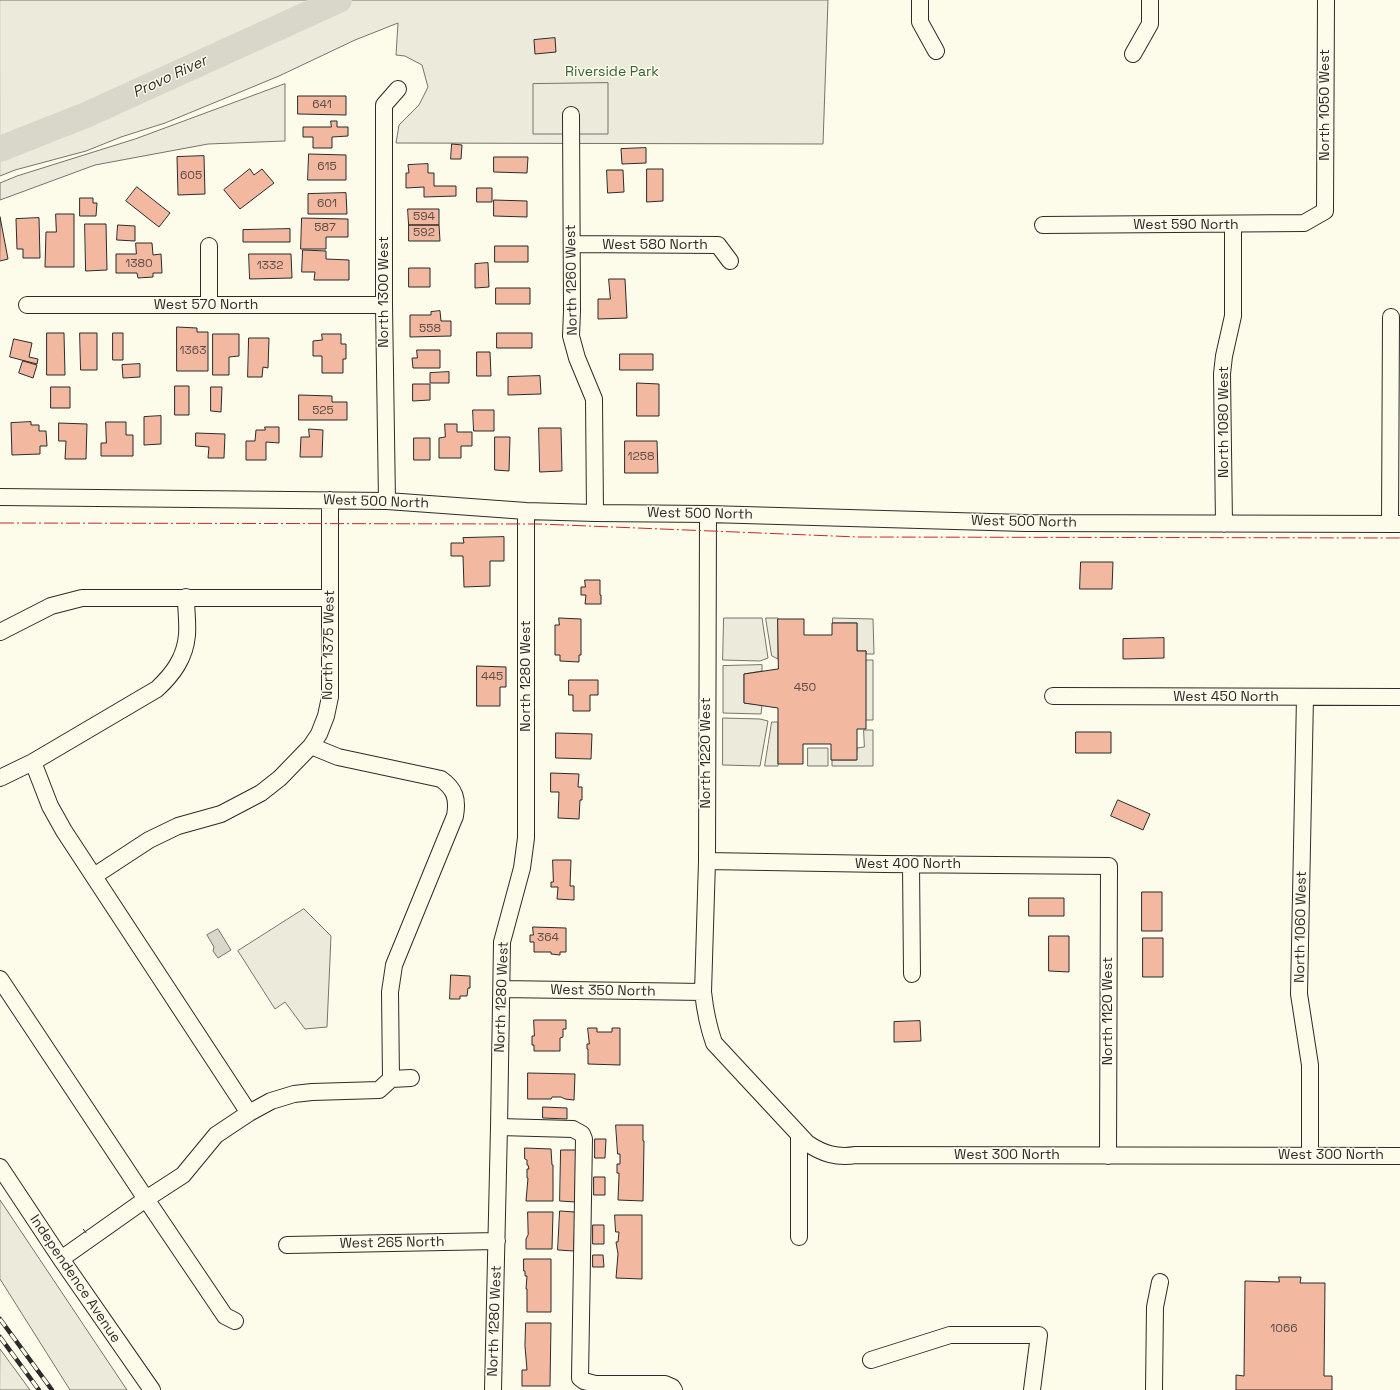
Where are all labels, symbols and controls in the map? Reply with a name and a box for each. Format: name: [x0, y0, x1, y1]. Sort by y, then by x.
street label: North 1050 West: [1317, 49, 1333, 161]
water label: Provo River: [130, 52, 210, 102]
park label: Riverside Park: [565, 64, 659, 80]
house number: 641: [312, 98, 332, 112]
house number: 615: [317, 160, 337, 174]
house number: 605: [180, 169, 202, 183]
house number: 601: [317, 197, 337, 211]
house number: 594: [413, 210, 435, 224]
street label: West 590 North: [1133, 217, 1239, 233]
house number: 587: [314, 221, 336, 235]
street label: North 1260 West: [563, 224, 581, 336]
house number: 592: [413, 226, 435, 240]
street label: North 1300 West: [376, 236, 392, 348]
street label: West 580 North: [602, 237, 708, 253]
house number: 1380: [125, 257, 153, 271]
house number: 1332: [257, 259, 283, 273]
street label: West 570 North: [154, 297, 258, 313]
house number: 558: [419, 322, 441, 336]
house number: 1363: [180, 344, 206, 358]
street label: North 1080 West: [1216, 366, 1232, 478]
house number: 525: [312, 404, 334, 418]
house number: 1258: [628, 450, 654, 464]
street label: West 500 North: [323, 492, 429, 512]
street label: West 500 North: [647, 505, 753, 523]
street label: West 500 North: [971, 513, 1077, 531]
street label: North 1375 West: [320, 590, 338, 700]
street label: North 1280 West: [518, 620, 534, 732]
house number: 445: [481, 670, 503, 684]
house number: 450: [794, 681, 816, 695]
street label: West 450 North: [1173, 689, 1279, 705]
street label: North 1220 West: [698, 697, 714, 809]
street label: West 400 North: [855, 856, 961, 872]
street label: North 1060 West: [1292, 871, 1310, 983]
house number: 364: [537, 931, 559, 945]
street label: North 1280 West: [492, 941, 512, 1053]
street label: North 1120 West: [1100, 957, 1116, 1065]
street label: West 350 North: [550, 982, 656, 1000]
street label: West 300 North: [954, 1147, 1060, 1163]
street label: West 300 North: [1278, 1147, 1384, 1163]
street label: Independence Avenue: [26, 1212, 124, 1346]
street label: West 265 North: [339, 1234, 445, 1252]
street label: North 1280 West: [485, 1265, 505, 1377]
house number: 1066: [1270, 1322, 1298, 1336]

